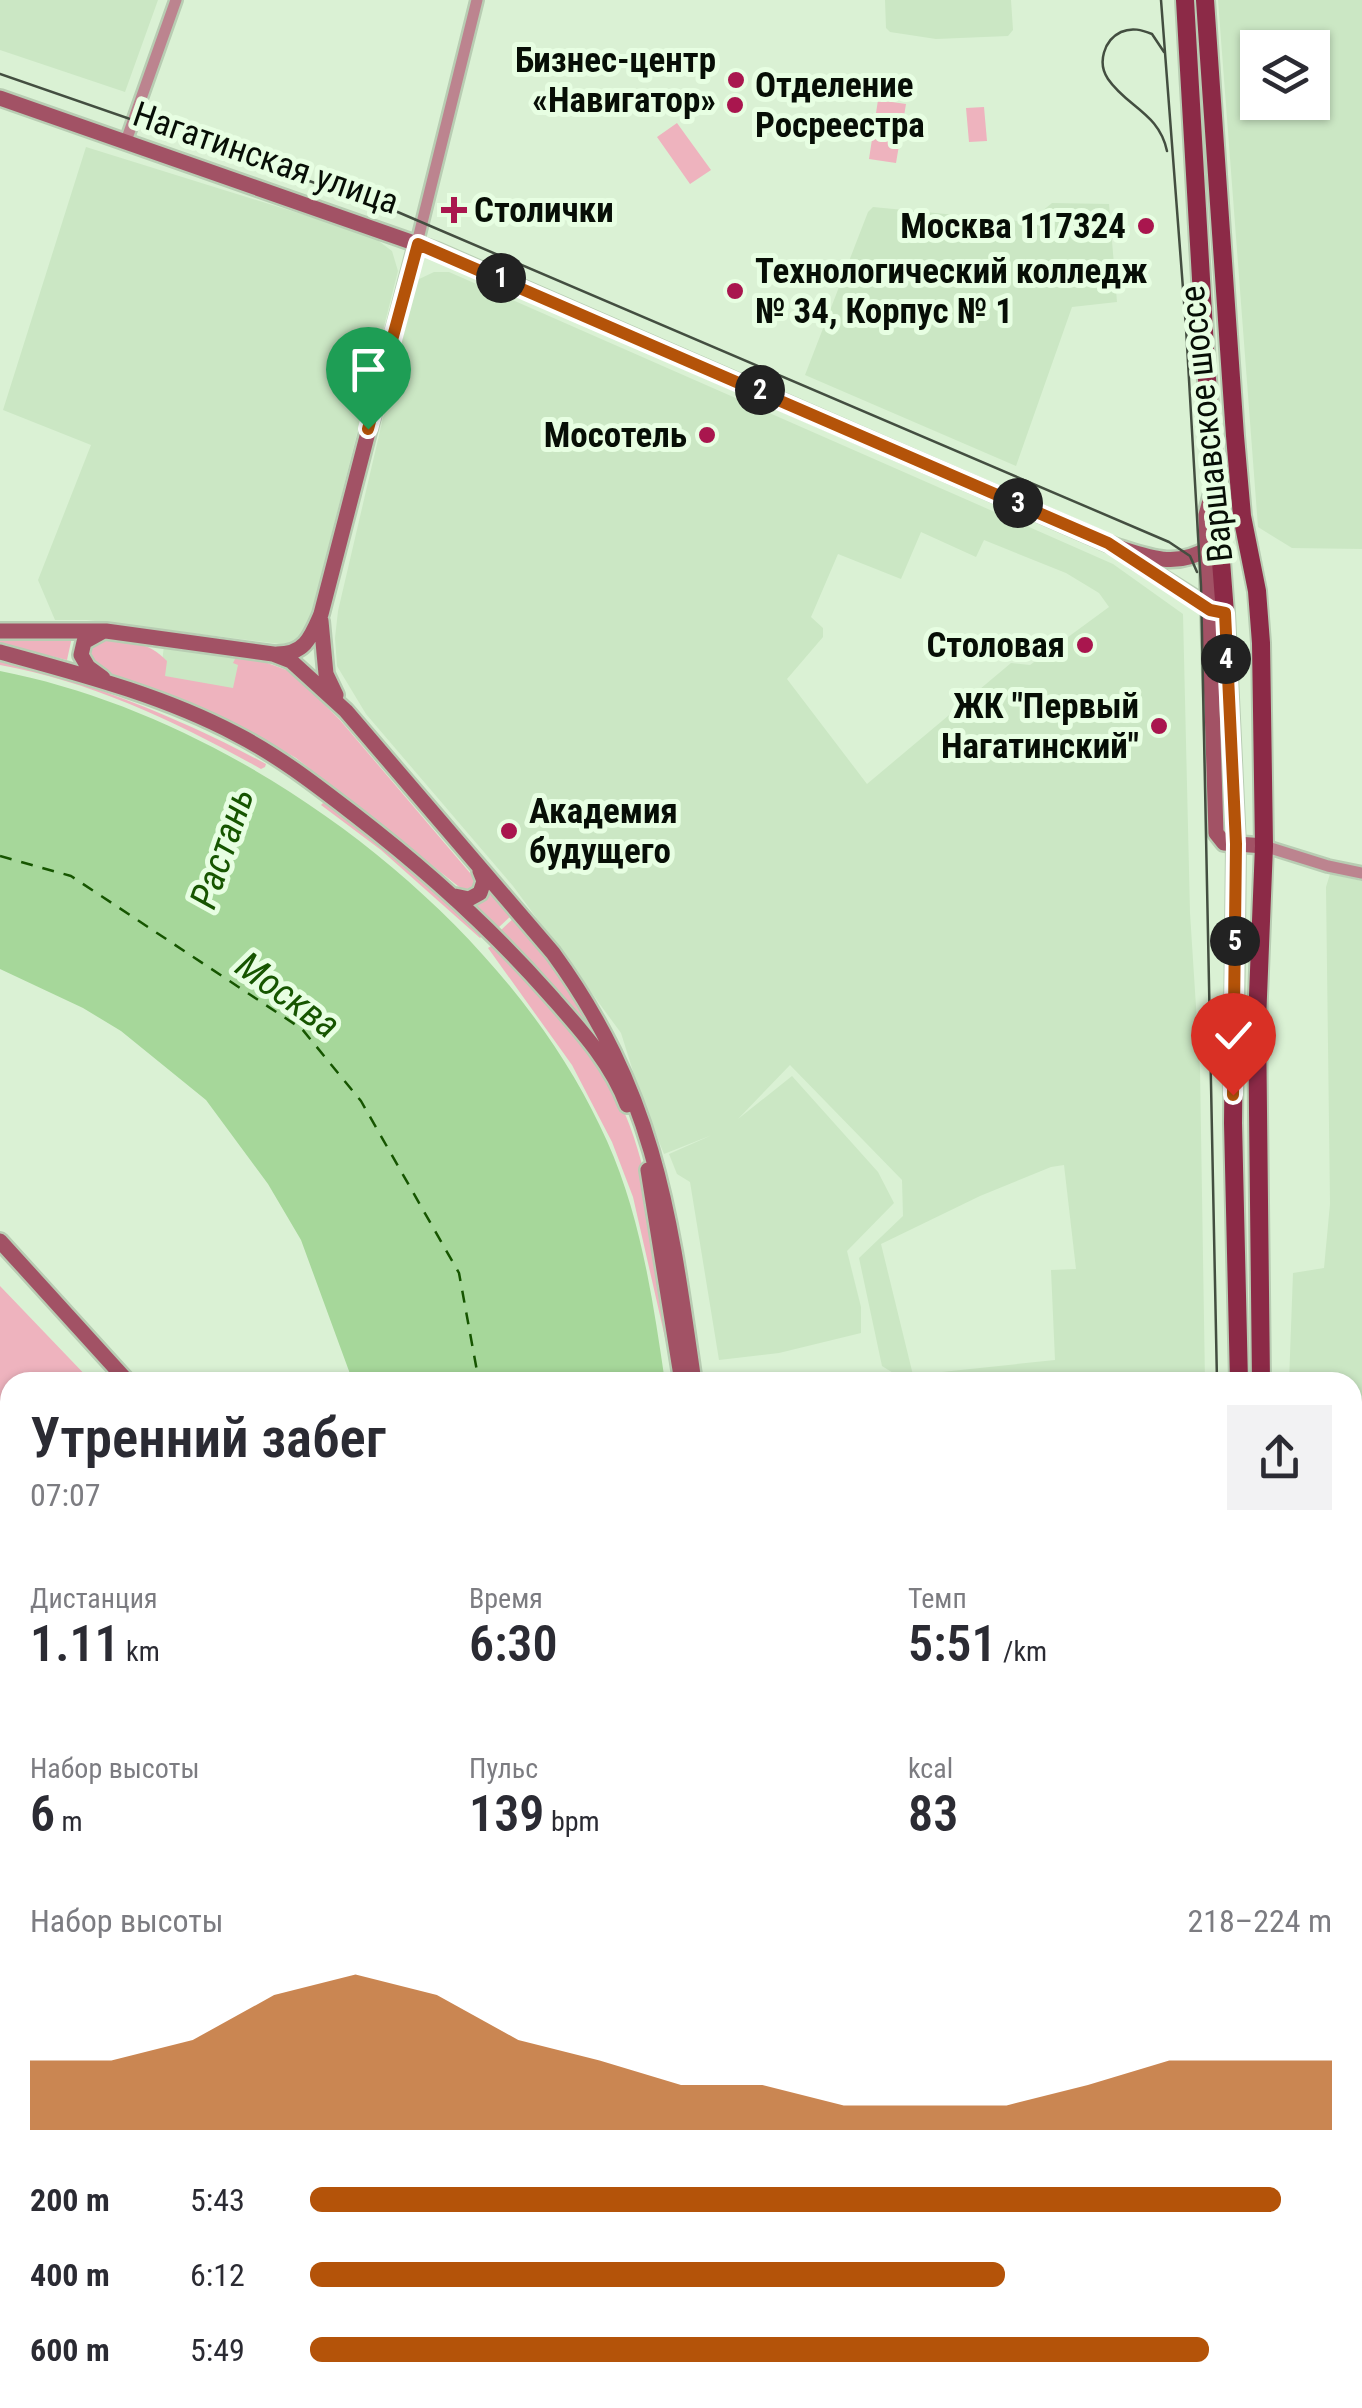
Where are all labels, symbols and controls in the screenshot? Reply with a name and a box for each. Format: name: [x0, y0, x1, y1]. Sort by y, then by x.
map controls: [1240, 30, 1330, 120]
button: layers: [1240, 30, 1330, 120]
place label: Бизнес-центр «Навигатор»: [515, 40, 716, 121]
place label: Отделение Росреестра: [755, 65, 925, 146]
marker: Бизнес-центр «Навигатор»: [725, 69, 747, 91]
street label: Нагатинская улица: [128, 94, 404, 223]
marker: Отделение Росреестра: [724, 94, 746, 116]
place label: Столички: [474, 190, 614, 231]
marker: Столички: [443, 199, 465, 221]
place label: Москва 117324: [900, 206, 1126, 247]
marker: Москва 117324: [1135, 215, 1157, 237]
place label: Технологический колледж № 34, Корпус № 1: [755, 251, 1147, 332]
pin: 1: [476, 253, 526, 303]
text: 1: [494, 261, 508, 294]
marker: Технологический колледж № 34, Корпус № 1: [724, 280, 746, 302]
street label: Варшавское шоссе: [1172, 284, 1241, 564]
pin: [326, 327, 411, 430]
icon: arrive: [341, 342, 396, 397]
pin: 2: [735, 365, 785, 415]
text: 2: [753, 373, 767, 406]
place label: Мосотель: [544, 415, 687, 456]
marker: Мосотель: [696, 424, 718, 446]
pin: 3: [993, 478, 1043, 528]
text: 3: [1011, 486, 1025, 519]
place label: Столовая: [926, 625, 1065, 666]
marker: Столовая: [1074, 634, 1096, 656]
pin: 4: [1201, 634, 1251, 684]
text: 4: [1219, 642, 1233, 675]
place label: ЖК "Первый Нагатинский": [941, 686, 1139, 767]
marker: ЖК "Первый Нагатинский": [1148, 715, 1170, 737]
water label: Растань: [181, 782, 263, 914]
place label: Академия будущего: [529, 791, 678, 872]
marker: Академия будущего: [498, 820, 520, 842]
pin: 5: [1210, 916, 1260, 966]
text: 5: [1228, 924, 1242, 957]
water label: Москва: [228, 943, 348, 1047]
pin: [1191, 993, 1276, 1096]
icon: check: [1206, 1008, 1261, 1063]
button: share: [1227, 1405, 1332, 1510]
text: Утренний забег: [30, 1406, 386, 1470]
text: 07:07: [30, 1476, 101, 1514]
text: Дистанция: [30, 1582, 157, 1615]
text: Время: [469, 1582, 543, 1615]
text: Темп: [908, 1582, 967, 1615]
text: 1.11: [30, 1615, 120, 1673]
text: 6:30: [469, 1615, 558, 1673]
text: 5:51: [908, 1615, 997, 1673]
text: km: [120, 1635, 160, 1668]
text: /km: [997, 1635, 1047, 1668]
text: Набор высоты: [30, 1752, 199, 1785]
text: Пульс: [469, 1752, 538, 1785]
text: kcal: [908, 1752, 953, 1785]
text: 6: [30, 1785, 55, 1843]
text: 139: [469, 1785, 544, 1843]
text: 83: [908, 1785, 958, 1843]
text: m: [55, 1805, 83, 1838]
text: bpm: [544, 1805, 600, 1838]
text: Набор высоты: [30, 1902, 224, 1940]
text: 218–224 m: [1187, 1902, 1332, 1940]
text: 200 m: [30, 2181, 110, 2219]
text: 5:43: [190, 2181, 245, 2219]
text: 400 m: [30, 2256, 110, 2294]
text: 6:12: [190, 2256, 245, 2294]
text: 600 m: [30, 2331, 110, 2369]
text: 5:49: [190, 2331, 245, 2369]

